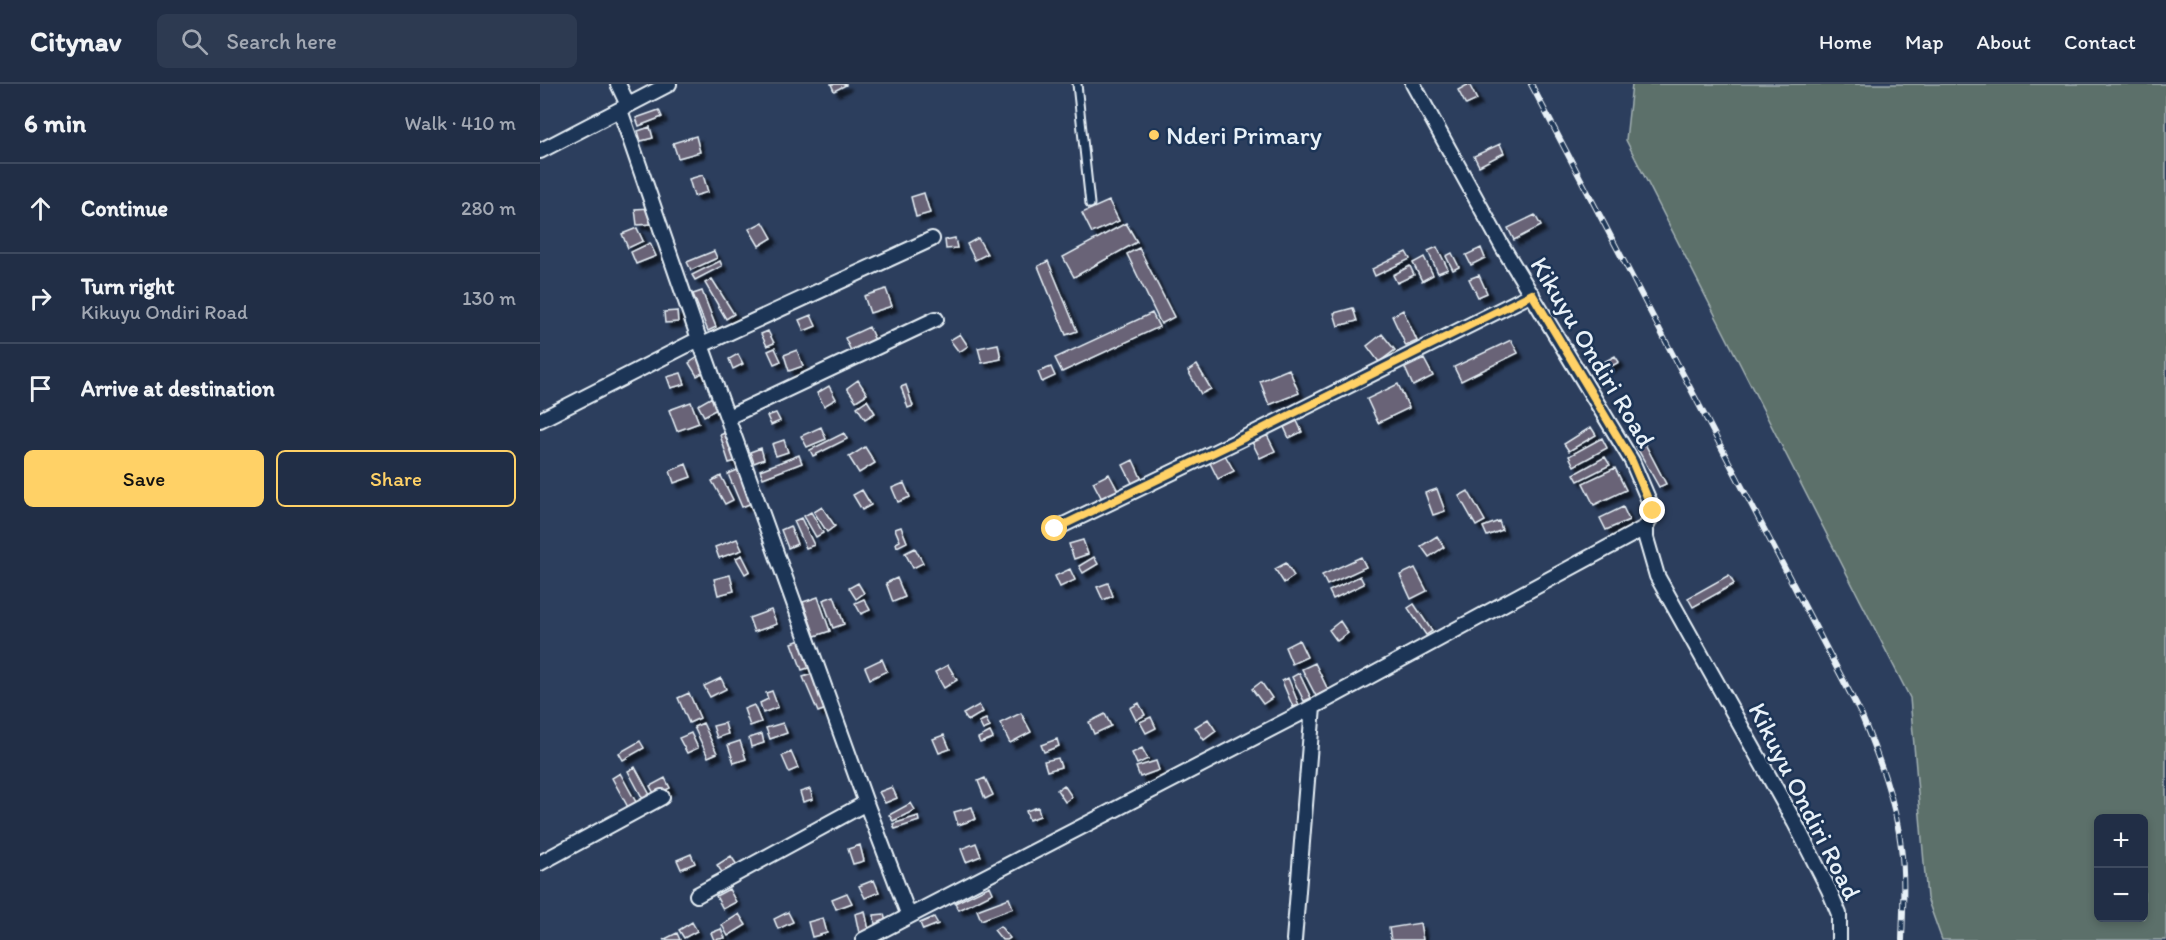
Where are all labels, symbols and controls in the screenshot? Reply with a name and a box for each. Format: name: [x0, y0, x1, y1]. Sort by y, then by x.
search box: [157, 14, 577, 68]
text: Citynav: [30, 24, 121, 58]
icon: search: [178, 25, 211, 58]
text: Search here: [226, 28, 337, 55]
text: Home: [1819, 29, 1872, 54]
text: Map: [1905, 29, 1944, 54]
text: About: [1977, 29, 2031, 54]
text: Contact: [2064, 29, 2136, 54]
text: 6 min: [24, 107, 86, 139]
text: Walk · 410 m: [405, 111, 516, 135]
place label: Nderi Primary: [1166, 119, 1322, 151]
marker: Nderi Primary: [1147, 128, 1161, 142]
icon: ahead: [24, 192, 57, 225]
text: Continue: [81, 195, 168, 222]
text: 280 m: [461, 196, 516, 220]
street label: Kikuyu Ondiri Road: [1523, 251, 1663, 453]
text: Turn right: [81, 273, 175, 300]
icon: right: [24, 282, 57, 315]
text: 130 m: [462, 286, 516, 310]
text: Kikuyu Ondiri Road: [81, 300, 248, 324]
icon: arrive: [24, 372, 57, 405]
text: Arrive at destination: [81, 375, 275, 402]
button: Save: [24, 450, 264, 507]
button: Share: [276, 450, 516, 507]
route end: [1639, 497, 1665, 523]
route start: [1041, 515, 1067, 541]
street label: Kikuyu Ondiri Road: [1742, 697, 1868, 905]
map controls: [2094, 814, 2148, 922]
button: +: [2094, 814, 2148, 868]
button: −: [2094, 868, 2148, 922]

